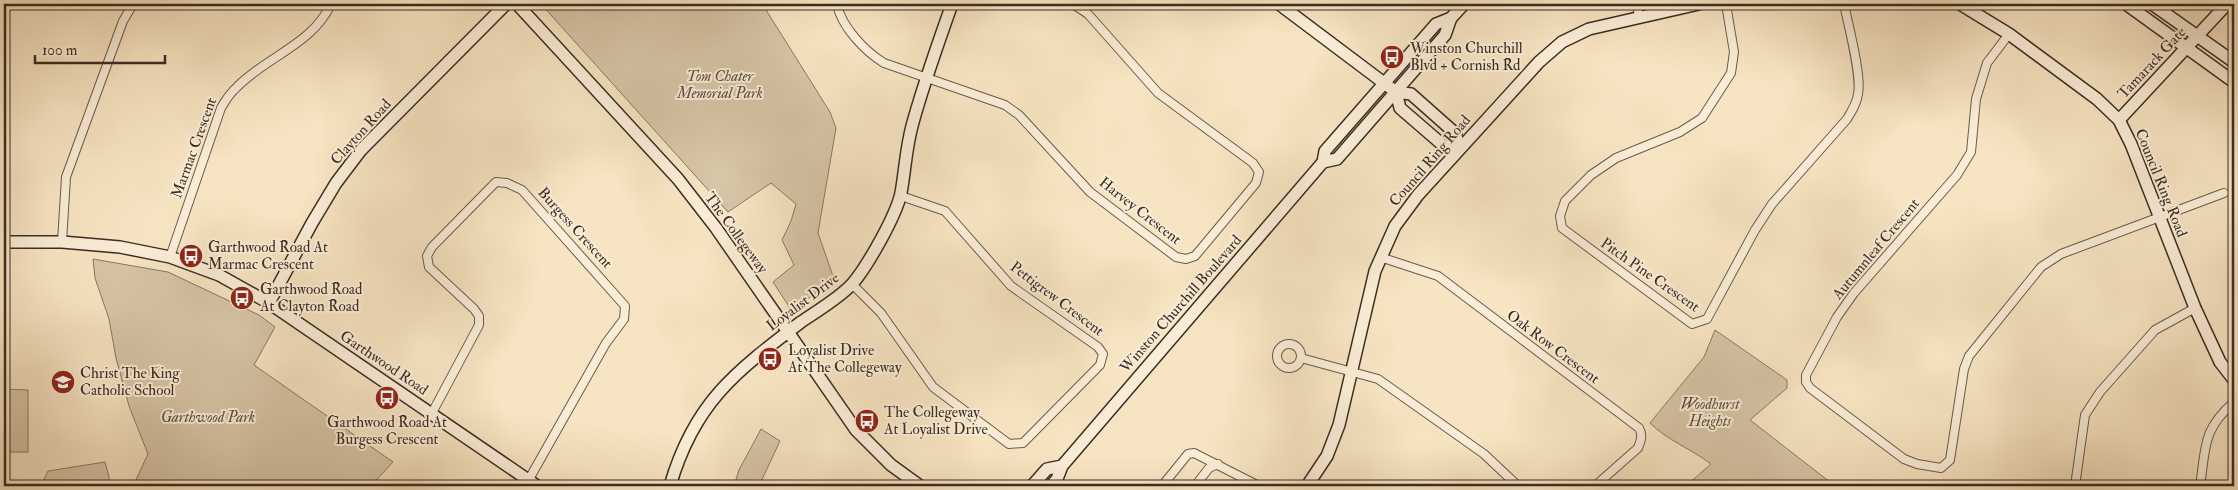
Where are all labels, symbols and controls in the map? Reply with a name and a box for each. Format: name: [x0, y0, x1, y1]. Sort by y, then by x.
street label: Tamarack Gate: [2114, 23, 2190, 103]
scale bar: [35, 32, 165, 64]
place label: Winston Churchill Blvd + Cornish Rd: [1409, 39, 1523, 75]
text: 100 m: [42, 41, 78, 60]
bus stop icon: Winston Churchill Blvd + Cornish Rd: [1379, 44, 1405, 70]
park label: Tom Chater Memorial Park: [676, 67, 763, 103]
street label: Marmac Crescent: [167, 95, 221, 201]
street label: Clayton Road: [327, 95, 396, 169]
street label: Council Ring Road: [1385, 111, 1475, 211]
street label: Council Ring Road: [2131, 126, 2192, 240]
street label: Harvey Crescent: [1095, 173, 1185, 249]
street label: Burgess Crescent: [534, 183, 617, 273]
street label: The Collegeway: [700, 189, 772, 278]
street label: Autumnleaf Crescent: [1828, 195, 1924, 304]
street label: Winston Churchill Boulevard: [1115, 231, 1246, 377]
street label: Pitch Pine Crescent: [1597, 234, 1703, 316]
place label: Garthwood Road At Marmac Crescent: [208, 238, 328, 274]
bus stop icon: Garthwood Road At Marmac Crescent: [178, 243, 204, 269]
street label: Pettigrew Crescent: [1006, 258, 1108, 341]
street label: Loyalist Drive: [763, 268, 843, 336]
place label: Garthwood Road At Clayton Road: [259, 280, 363, 316]
bus stop icon: Garthwood Road At Clayton Road: [229, 285, 255, 311]
street label: Oak Row Crescent: [1503, 306, 1603, 388]
street label: Garthwood Road: [336, 326, 432, 400]
place label: Loyalist Drive At The Collegeway: [787, 341, 902, 377]
bus stop icon: Loyalist Drive At The Collegeway: [757, 346, 783, 372]
place label: Christ The King Catholic School: [80, 364, 180, 400]
school or university icon: Christ The King Catholic School: [50, 369, 76, 395]
bus stop icon: Garthwood Road At Burgess Crescent: [374, 385, 400, 411]
park label: Woodhurst Heights: [1680, 395, 1740, 431]
place label: The Collegeway At Loyalist Drive: [883, 403, 988, 439]
park label: Garthwood Park: [161, 408, 255, 427]
bus stop icon: The Collegeway At Loyalist Drive: [854, 408, 880, 434]
place label: Garthwood Road At Burgess Crescent: [327, 413, 447, 449]

